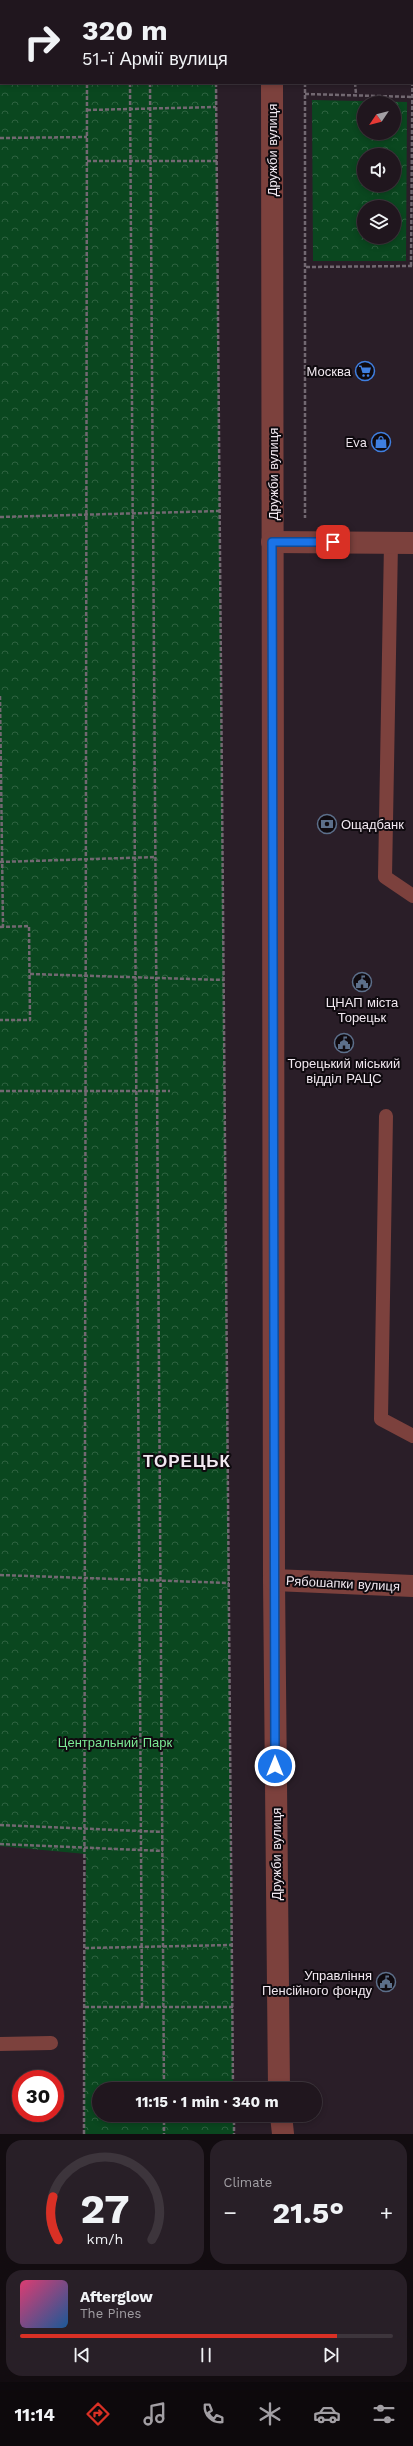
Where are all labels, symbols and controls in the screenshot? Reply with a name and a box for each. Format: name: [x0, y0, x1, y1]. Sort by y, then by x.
text: 320 m: [82, 14, 168, 47]
icon: right: [16, 16, 68, 68]
text: 51-ї Армії вулиця: [82, 48, 228, 69]
north arrow: [357, 96, 401, 140]
map controls: [357, 96, 401, 244]
street label: Дружби вулиця: [265, 104, 280, 196]
button: sound: [357, 148, 401, 192]
button: layers: [357, 200, 401, 244]
supermarket icon: Москва: [354, 360, 376, 382]
place label: Москва: [307, 364, 352, 379]
street label: Дружби вулиця: [266, 428, 281, 520]
shop icon: Eva: [370, 431, 392, 453]
place label: Eva: [345, 435, 368, 450]
pin: [316, 525, 350, 559]
icon: arrive: [322, 531, 344, 553]
bank icon: Ощадбанк: [316, 813, 338, 835]
place label: Ощадбанк: [341, 817, 404, 832]
public building icon: ЦНАП міста Торецьк: [351, 971, 373, 993]
place label: ЦНАП міста Торецьк: [326, 995, 399, 1025]
public building icon: Торецький міський відділ РАЦС: [333, 1032, 355, 1054]
place label: Торецький міський відділ РАЦС: [288, 1056, 400, 1086]
district label: ТОРЕЦЬК: [143, 1451, 231, 1471]
street label: Рябошапки вулиця: [286, 1573, 400, 1594]
park label: Центральний Парк: [58, 1735, 173, 1750]
position arrow: [254, 1745, 296, 1787]
street label: Дружби вулиця: [269, 1808, 284, 1900]
place label: Управління Пенсійного фонду: [262, 1968, 372, 1998]
public building icon: Управління Пенсійного фонду: [375, 1971, 397, 1993]
speed limit sign: 30: [12, 2070, 64, 2122]
text: 11:15 · 1 min · 340 m: [135, 2093, 279, 2111]
text: Climate: [224, 2175, 272, 2190]
text: 27: [80, 2184, 129, 2233]
text: 21.5°: [272, 2195, 344, 2230]
text: −: [224, 2200, 237, 2225]
text: +: [380, 2200, 393, 2225]
text: km/h: [86, 2231, 123, 2247]
text: Afterglow: [80, 2288, 153, 2306]
text: The Pines: [80, 2306, 141, 2321]
icon: previous: [71, 2344, 93, 2366]
icon: pause: [195, 2344, 217, 2366]
icon: next: [320, 2344, 342, 2366]
icon: directions: [84, 2400, 112, 2428]
icon: music: [141, 2400, 169, 2428]
icon: phone: [199, 2400, 227, 2428]
icon: climate: [256, 2400, 284, 2428]
icon: car: [313, 2400, 341, 2428]
icon: filters: [370, 2400, 398, 2428]
text: 11:14: [15, 2404, 55, 2425]

